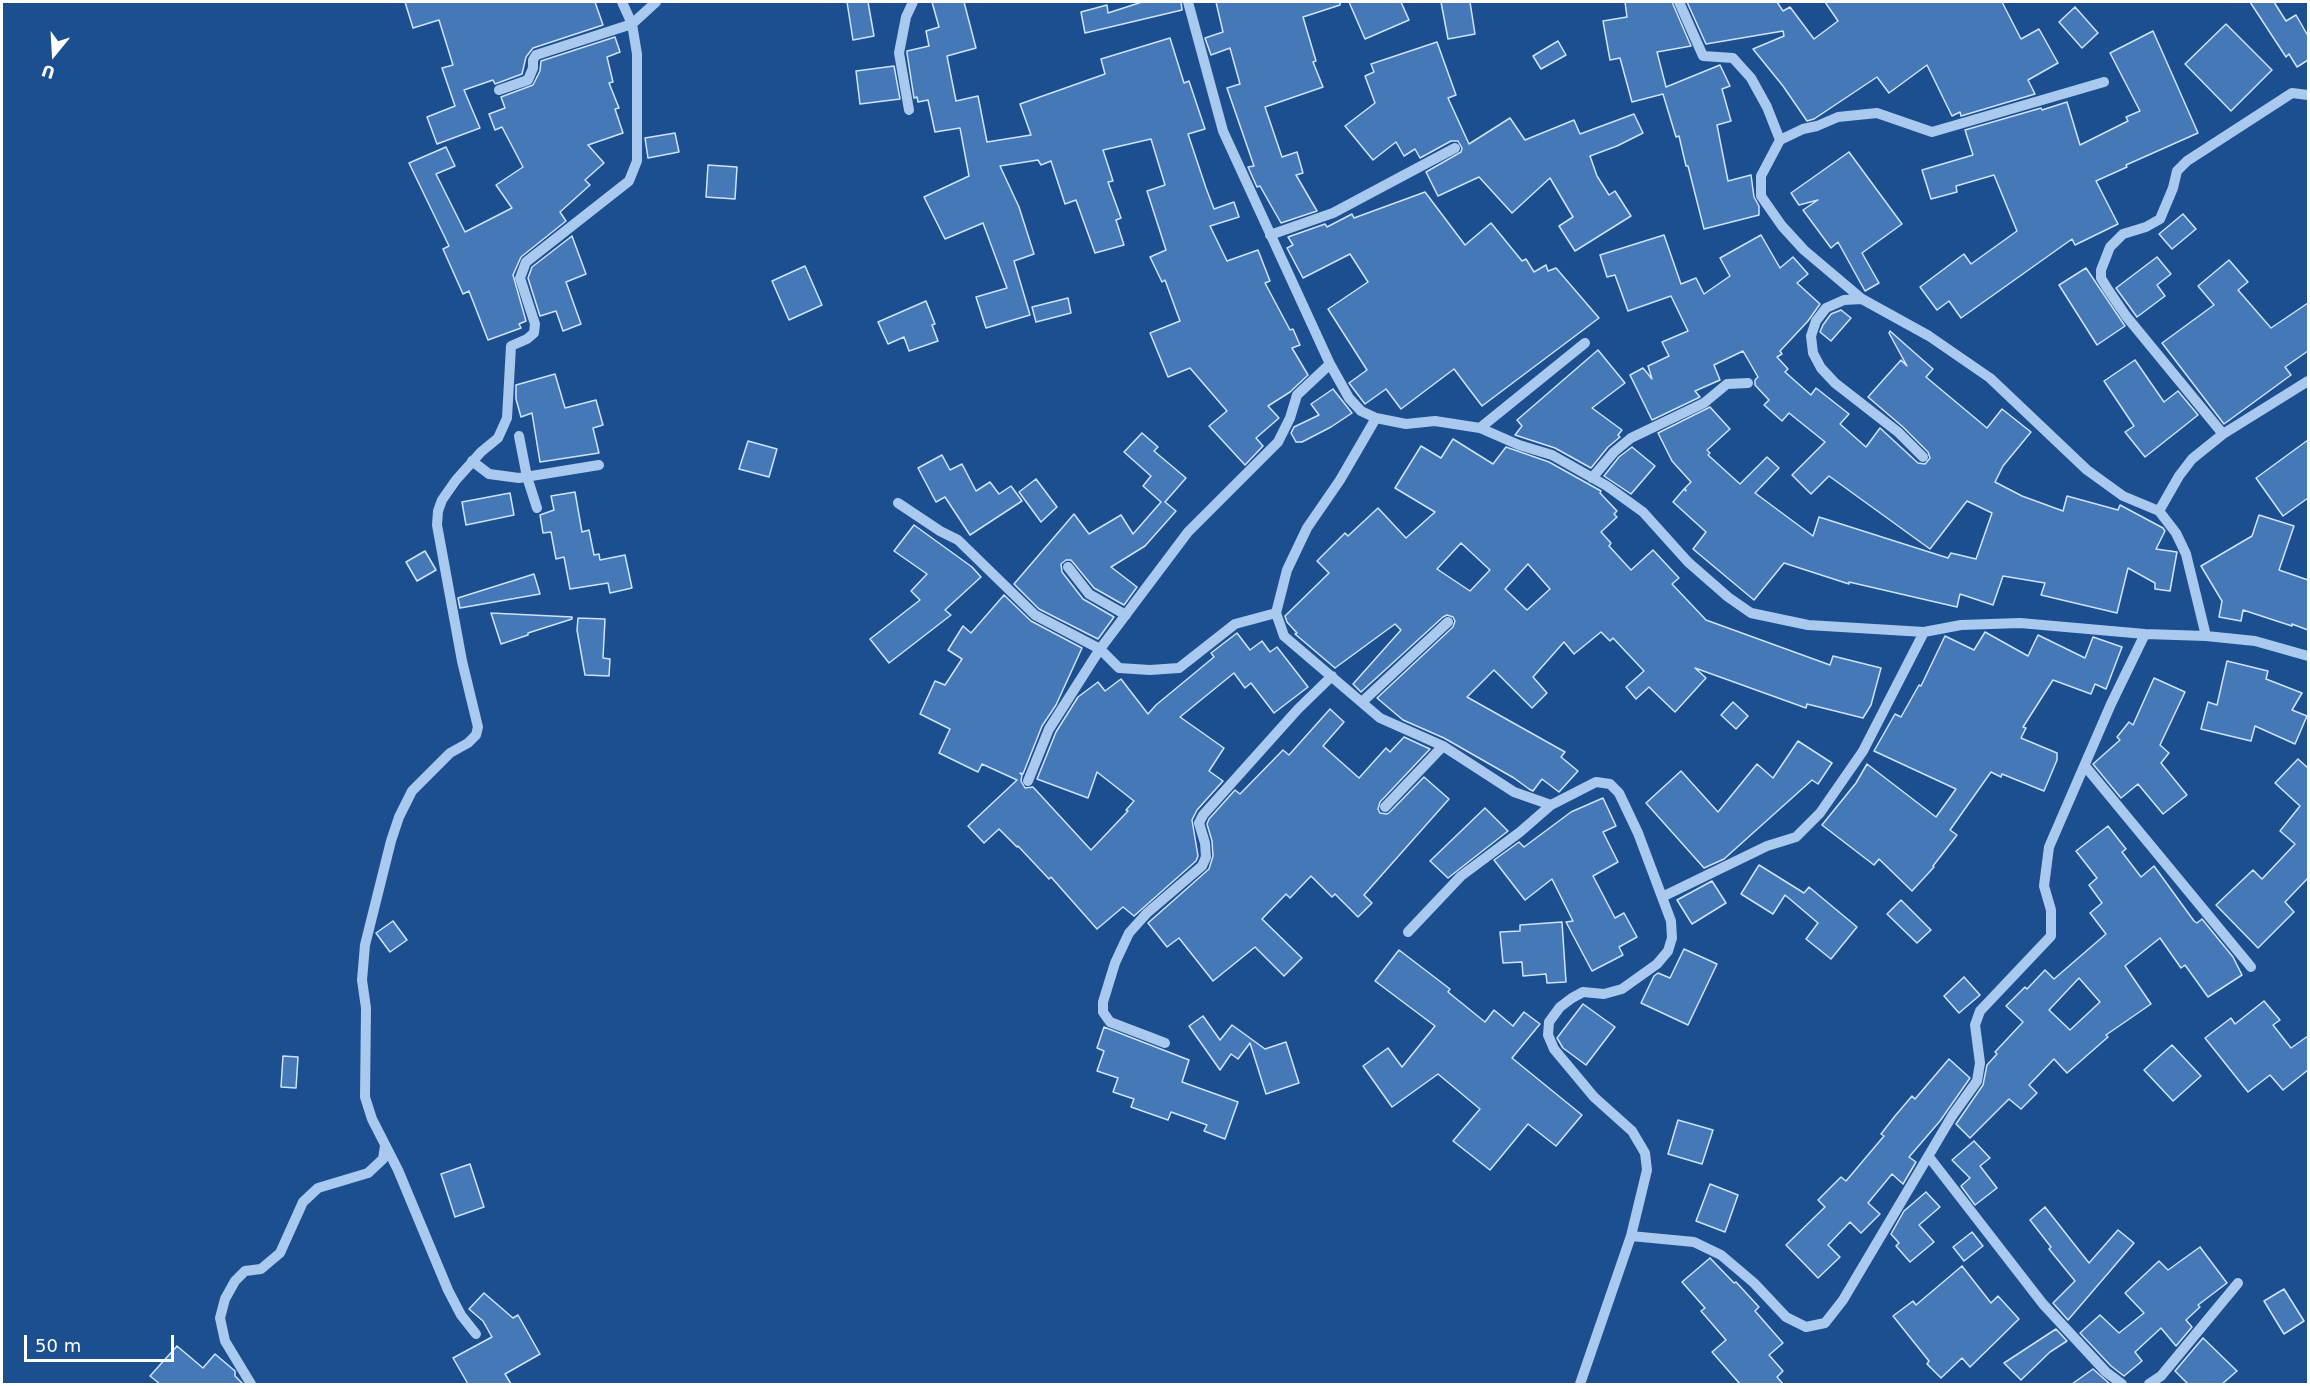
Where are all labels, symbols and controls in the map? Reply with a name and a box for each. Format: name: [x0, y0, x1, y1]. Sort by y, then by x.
north arrow: [24, 24, 84, 84]
text: U: [39, 61, 57, 83]
scale bar: [27, 1323, 177, 1361]
text: 50 m: [35, 1335, 81, 1356]

